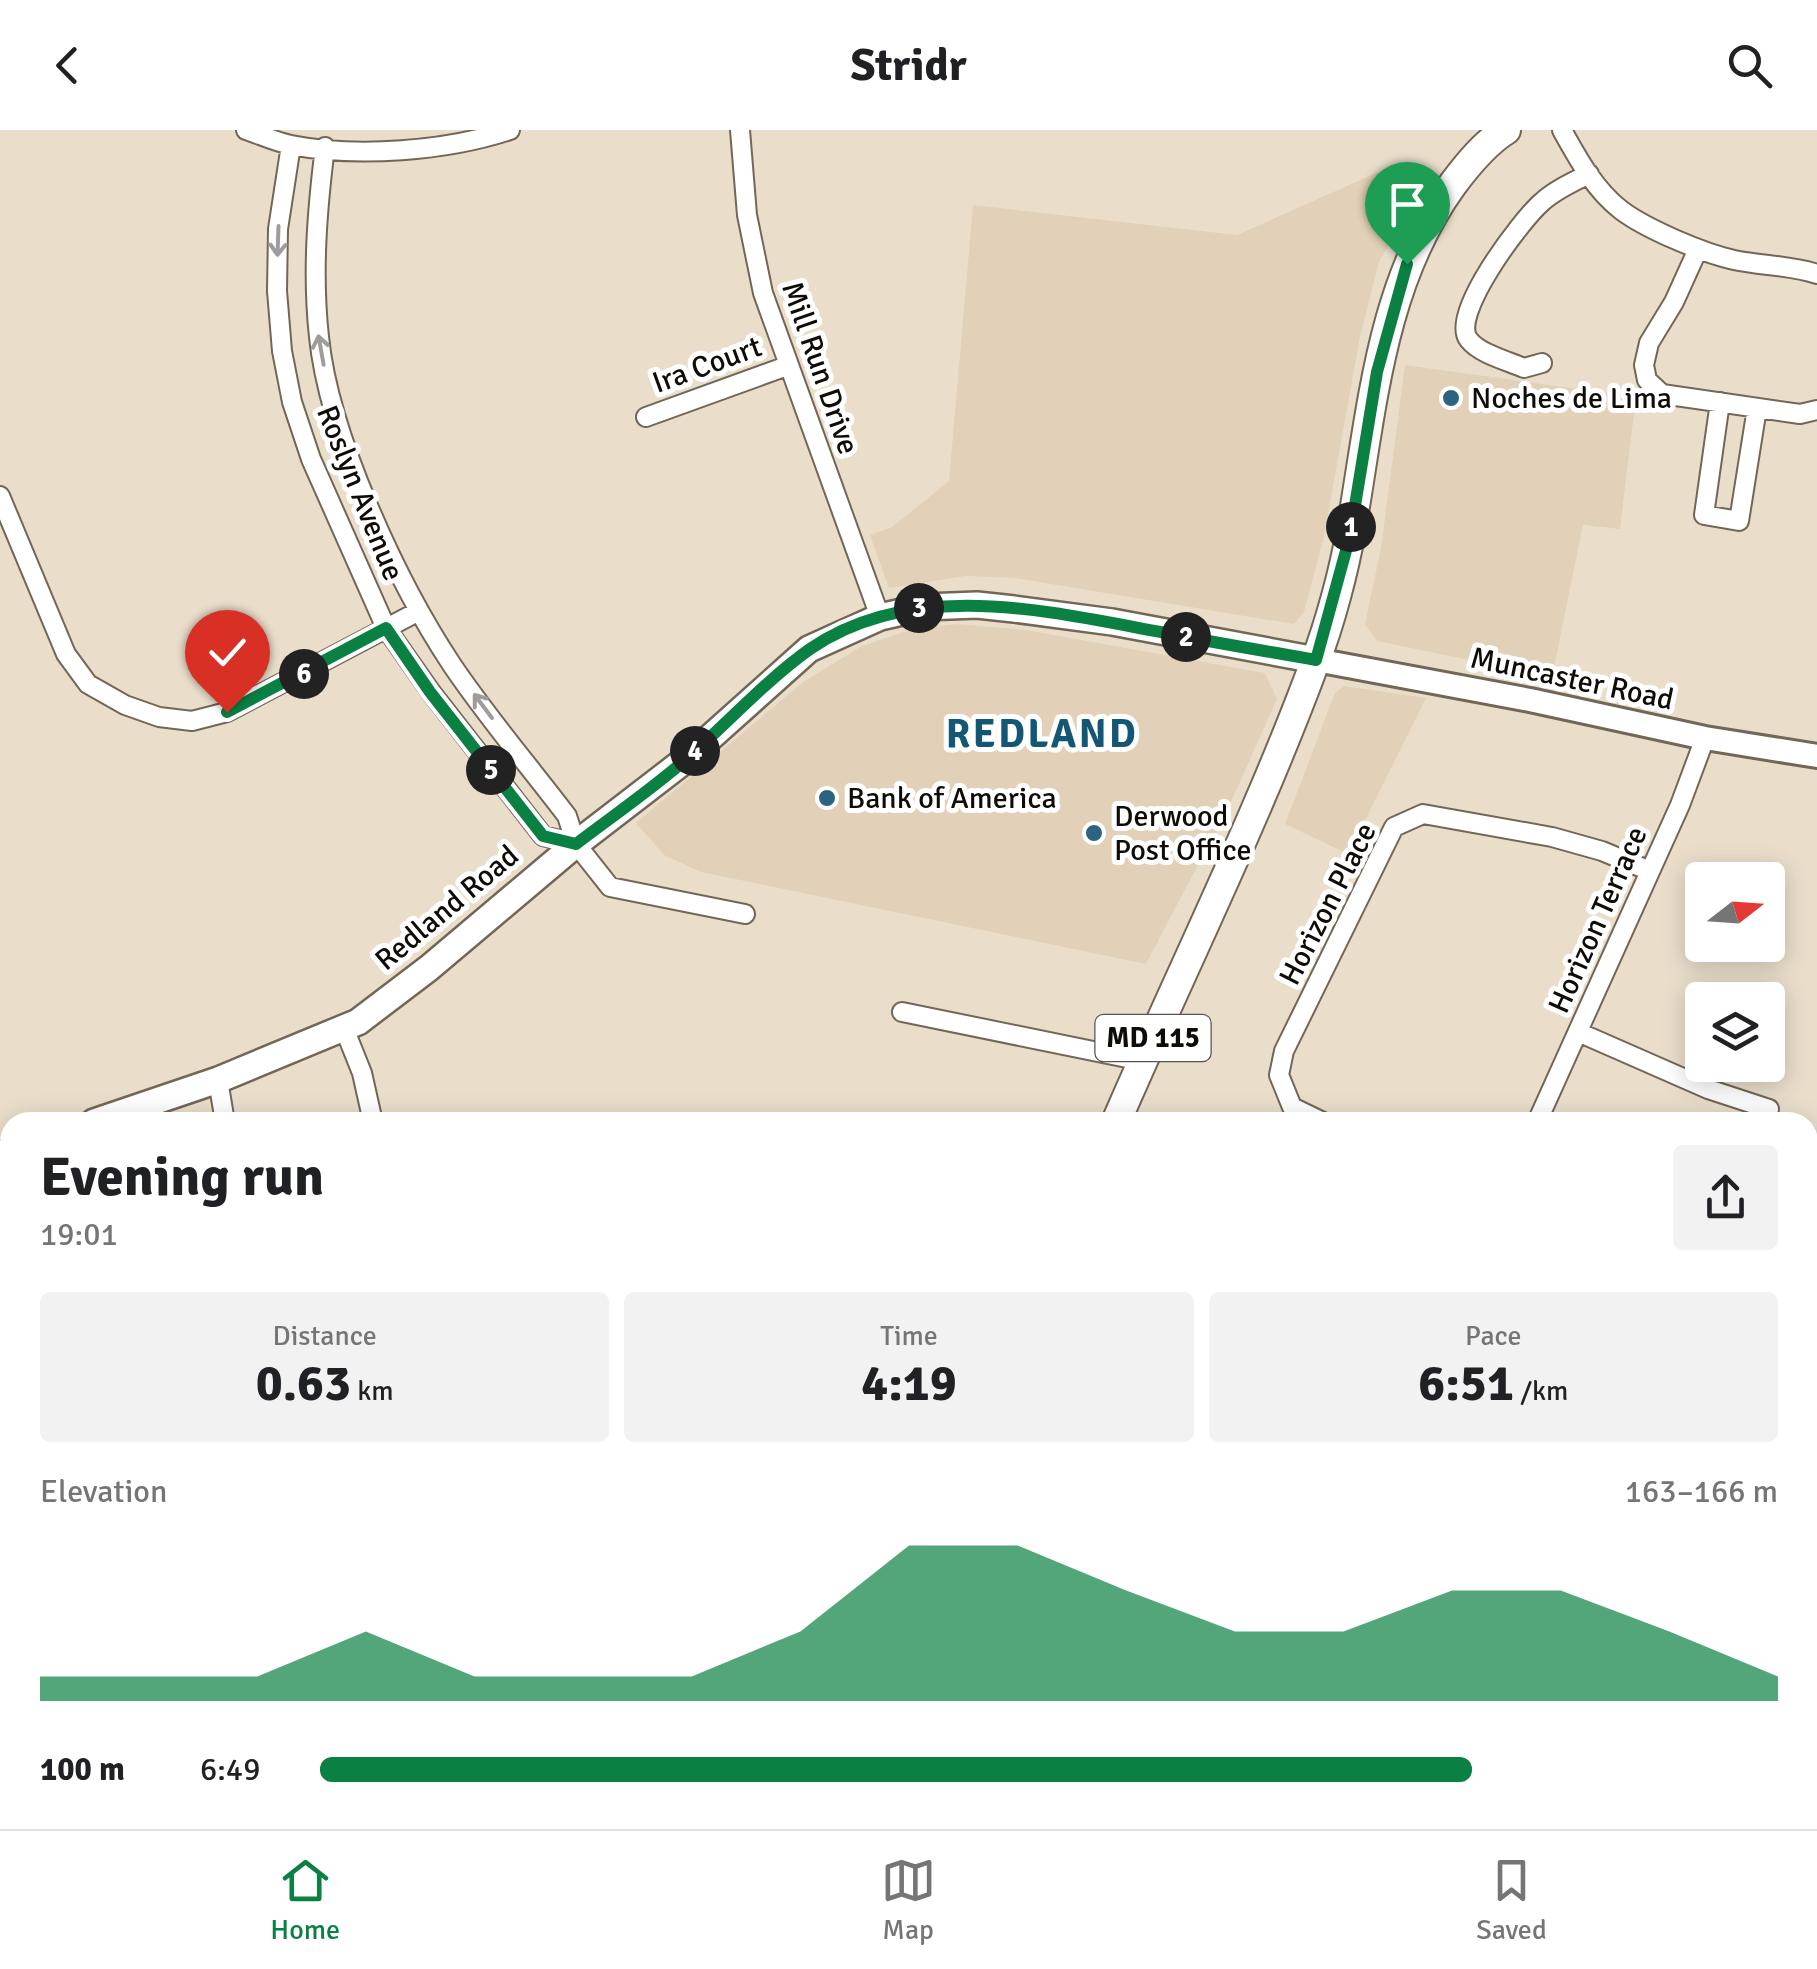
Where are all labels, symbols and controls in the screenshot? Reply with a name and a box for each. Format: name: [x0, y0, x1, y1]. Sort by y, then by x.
icon: back: [40, 38, 95, 93]
text: Stridr: [850, 38, 967, 93]
icon: search: [1722, 38, 1777, 93]
pin: [1365, 162, 1450, 265]
icon: arrive: [1380, 177, 1435, 232]
one-way arrow: [268, 225, 287, 257]
street label: Mill Run Drive: [773, 277, 867, 459]
street label: Ira Court: [647, 328, 767, 402]
one-way arrow: [311, 335, 330, 367]
place label: Noches de Lima: [1471, 380, 1672, 417]
marker: Noches de Lima: [1440, 387, 1462, 409]
street label: Roslyn Avenue: [308, 400, 412, 586]
pin: 1: [1326, 502, 1376, 552]
text: 1: [1343, 510, 1359, 544]
pin: 3: [894, 583, 944, 633]
text: 3: [911, 591, 927, 625]
pin: [185, 610, 270, 713]
pin: 2: [1161, 612, 1211, 662]
text: 2: [1178, 620, 1194, 654]
icon: check: [200, 625, 255, 680]
street label: Muncaster Road: [1467, 639, 1677, 719]
pin: 6: [279, 649, 329, 699]
text: 6: [296, 657, 312, 691]
one-way arrow: [473, 693, 494, 720]
district label: REDLAND: [946, 709, 1138, 759]
pin: 4: [670, 726, 720, 776]
text: 4: [687, 734, 703, 768]
pin: 5: [466, 745, 516, 795]
text: 5: [483, 753, 499, 787]
place label: Bank of America: [847, 780, 1057, 817]
marker: Bank of America: [816, 787, 838, 809]
place label: Derwood Post Office: [1114, 798, 1251, 869]
street label: Horizon Place: [1271, 817, 1385, 991]
street label: Horizon Terrace: [1540, 821, 1656, 1019]
marker: Derwood Post Office: [1083, 822, 1105, 844]
street label: Redland Road: [368, 837, 526, 979]
north arrow: [1685, 862, 1785, 962]
map controls: [1685, 862, 1785, 1082]
button: layers: [1685, 982, 1785, 1082]
road number: MD 115: [1096, 1015, 1210, 1061]
text: Evening run: [40, 1143, 324, 1211]
button: share: [1673, 1145, 1778, 1250]
text: 19:01: [40, 1215, 118, 1254]
text: Distance: [273, 1319, 377, 1353]
text: Time: [880, 1319, 938, 1353]
text: Pace: [1465, 1319, 1522, 1353]
text: 0.63: [256, 1353, 351, 1415]
text: 4:19: [861, 1353, 957, 1415]
text: 6:51: [1418, 1353, 1514, 1415]
text: km: [351, 1374, 394, 1408]
text: /km: [1514, 1374, 1568, 1408]
text: Elevation: [40, 1472, 167, 1511]
text: 163–166 m: [1625, 1472, 1778, 1511]
text: 100 m: [40, 1750, 125, 1789]
text: 6:49: [200, 1750, 260, 1789]
tab: Home: [270, 1853, 340, 1947]
tab: Map: [881, 1853, 936, 1947]
tab: Saved: [1476, 1853, 1547, 1947]

